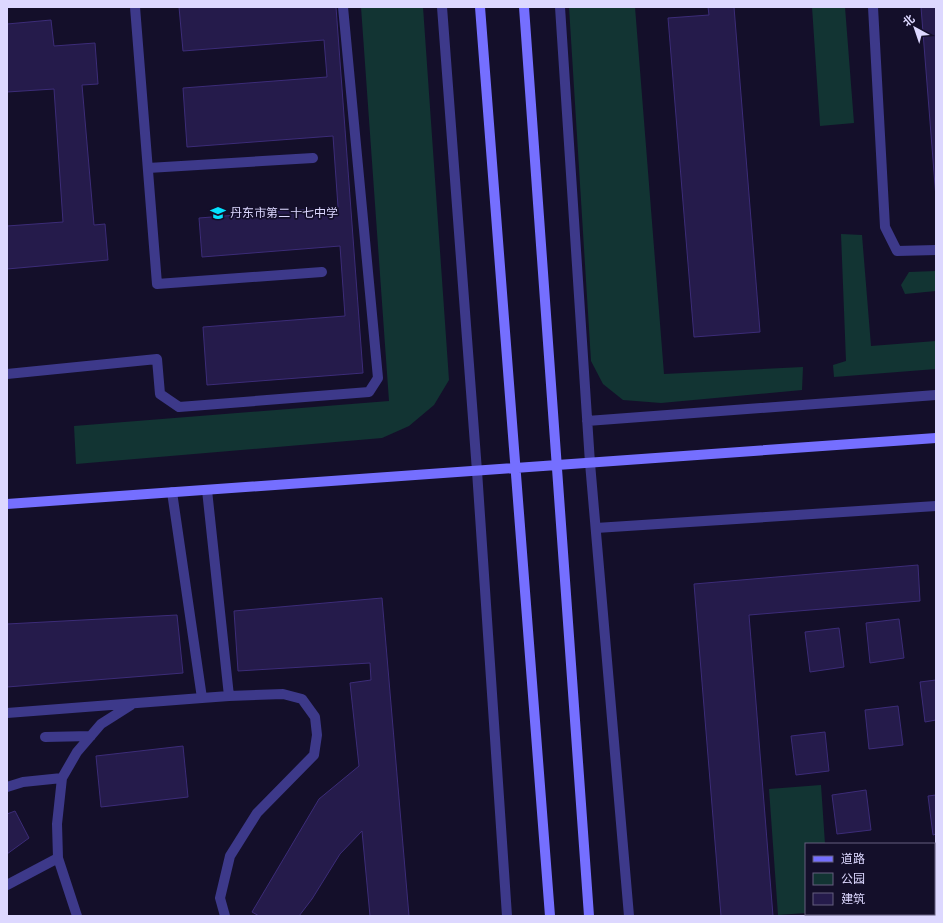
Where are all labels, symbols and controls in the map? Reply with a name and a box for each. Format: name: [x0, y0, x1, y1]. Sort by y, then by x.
north arrow: [895, 8, 935, 48]
text: 北: [901, 12, 917, 29]
school or university icon: 丹东市第二十七中学: [209, 204, 227, 222]
place label: 丹东市第二十七中学: [230, 206, 338, 221]
legend: [805, 843, 935, 915]
text: 道路: [841, 852, 865, 867]
text: 公园: [841, 872, 865, 887]
text: 建筑: [841, 892, 865, 907]

